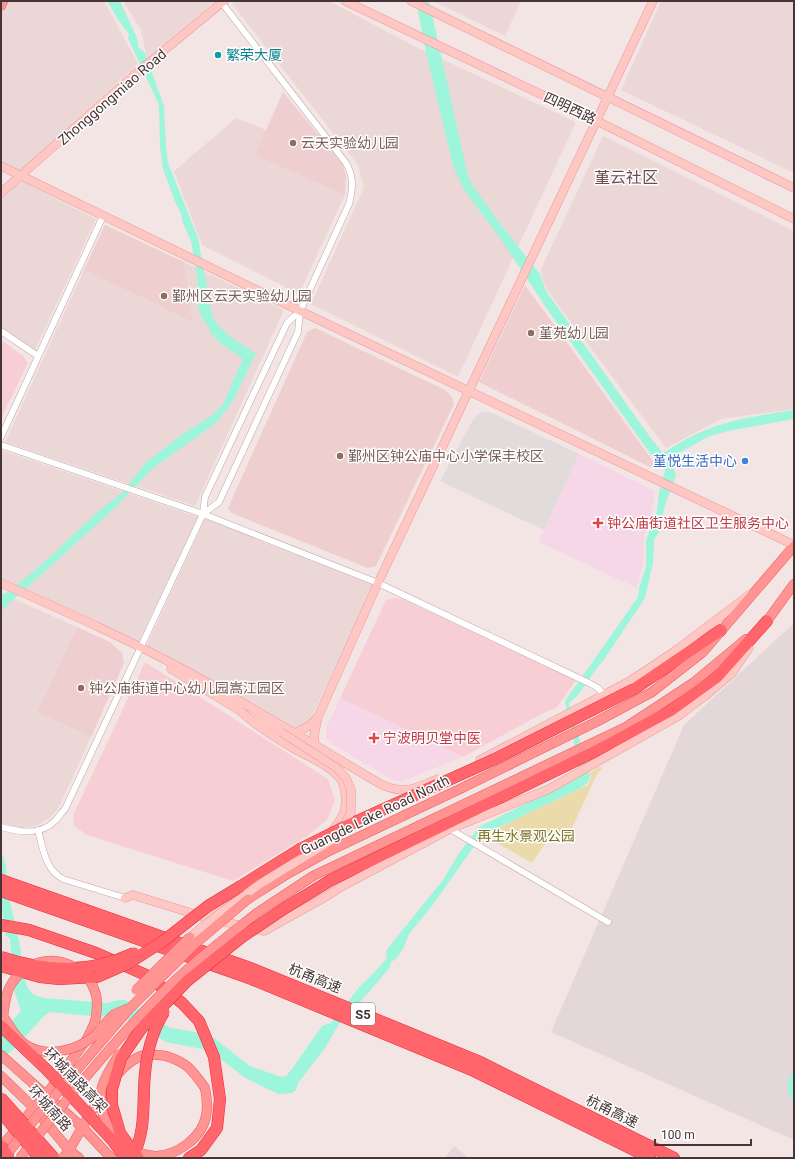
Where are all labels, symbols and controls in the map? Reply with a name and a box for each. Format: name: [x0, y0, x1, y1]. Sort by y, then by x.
street label: Zhonggongmiao Road: [55, 46, 169, 148]
place label: 繁荣大厦: [226, 47, 282, 63]
marker: 繁荣大厦: [213, 50, 223, 60]
street label: 四明西路: [541, 89, 599, 127]
place label: 云天实验幼儿园: [301, 135, 399, 151]
marker: 云天实验幼儿园: [288, 138, 298, 148]
district label: 堇云社区: [594, 168, 658, 187]
place label: 鄞州区云天实验幼儿园: [172, 288, 312, 304]
marker: 鄞州区云天实验幼儿园: [159, 291, 169, 301]
place label: 堇苑幼儿园: [539, 325, 609, 341]
marker: 堇苑幼儿园: [526, 328, 536, 338]
place label: 鄞州区钟公庙中心小学保丰校区: [348, 448, 544, 464]
marker: 鄞州区钟公庙中心小学保丰校区: [335, 451, 345, 461]
place label: 堇悦生活中心: [653, 453, 737, 469]
marker: 堇悦生活中心: [740, 456, 750, 466]
place label: 钟公庙街道社区卫生服务中心: [607, 515, 789, 531]
marker: 钟公庙街道社区卫生服务中心: [592, 517, 604, 529]
place label: 钟公庙街道中心幼儿园嵩江园区: [89, 680, 285, 696]
marker: 钟公庙街道中心幼儿园嵩江园区: [76, 683, 86, 693]
place label: 宁波明贝堂中医: [383, 730, 481, 746]
marker: 宁波明贝堂中医: [368, 732, 380, 744]
street label: Guangde Lake Road North: [298, 772, 452, 858]
park label: 再生水景观公园: [477, 828, 575, 844]
street label: 杭甬高速: [286, 960, 344, 996]
road number: S5: [351, 1003, 375, 1025]
street label: 环城南路高架: [41, 1044, 111, 1116]
street label: 环城南路: [25, 1082, 75, 1134]
street label: 杭甬高速: [583, 1092, 641, 1130]
scale bar: [655, 1121, 751, 1147]
text: 100 m: [661, 1128, 695, 1142]

